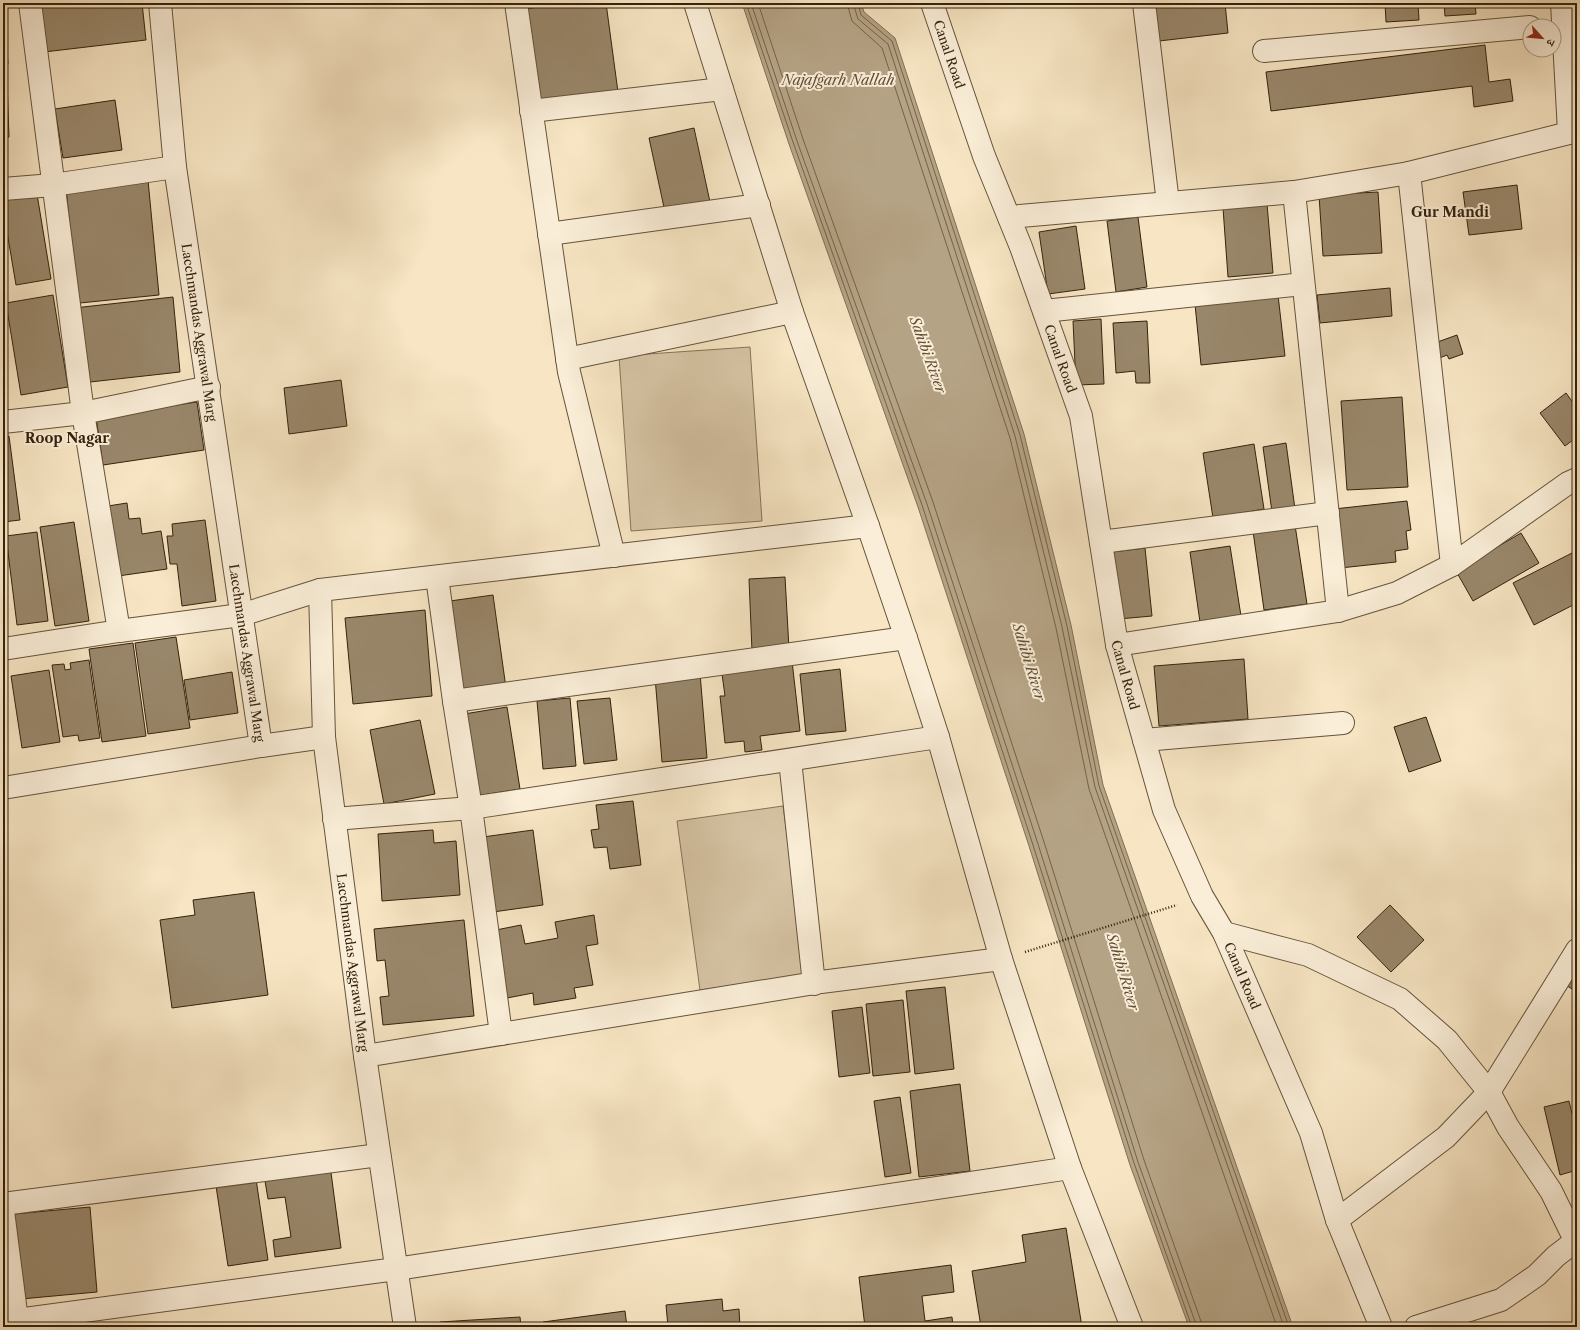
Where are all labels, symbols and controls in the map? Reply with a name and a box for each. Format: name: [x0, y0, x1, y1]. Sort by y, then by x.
street label: Canal Road: [930, 18, 968, 91]
north arrow: [1522, 18, 1562, 58]
text: उ: [1543, 36, 1559, 49]
water label: Najafgarh Nallah: [781, 71, 894, 89]
district label: Gur Mandi: [1411, 203, 1489, 221]
street label: Lacchmandas Aggrawal Marg: [178, 242, 221, 423]
water label: Sahibi River: [905, 313, 951, 397]
street label: Canal Road: [1041, 322, 1080, 395]
district label: Roop Nagar: [25, 429, 109, 447]
street label: Lacchmandas Aggrawal Marg: [226, 563, 268, 743]
water label: Sahibi River: [1008, 620, 1050, 704]
street label: Canal Road: [1108, 638, 1143, 711]
street label: Lacchmandas Aggrawal Marg: [334, 872, 372, 1053]
water label: Sahibi River: [1102, 930, 1144, 1014]
street label: Canal Road: [1221, 940, 1264, 1012]

